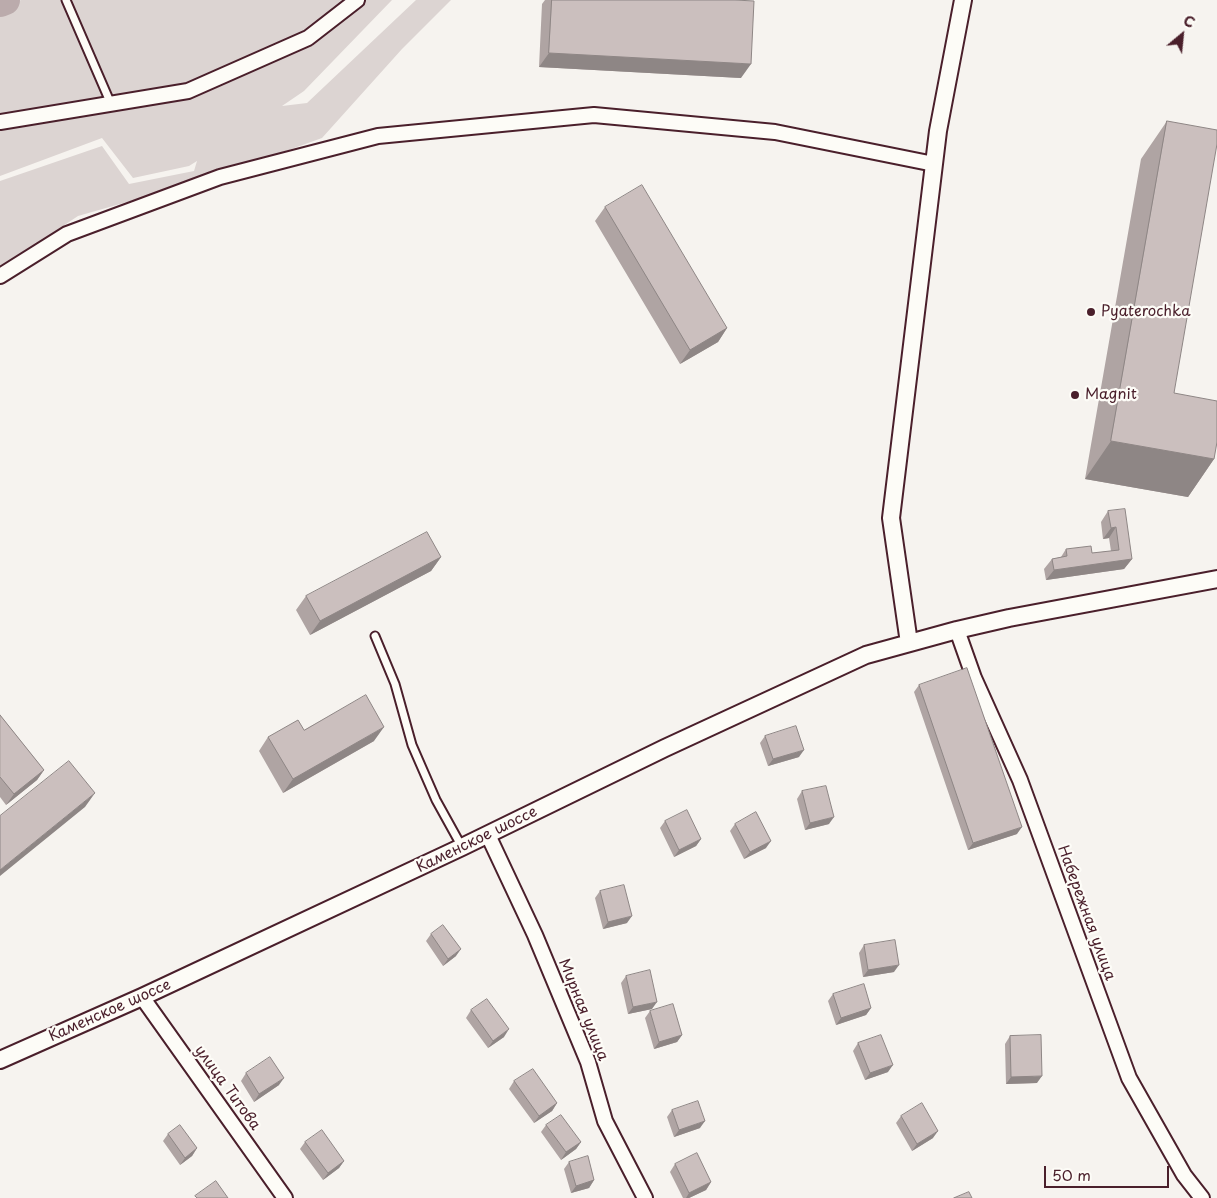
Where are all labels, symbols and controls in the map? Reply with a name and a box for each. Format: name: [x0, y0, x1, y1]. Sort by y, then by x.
north arrow: [1157, 10, 1207, 60]
text: С: [1180, 10, 1199, 33]
place label: Pyaterochka: [1101, 303, 1190, 321]
marker: Pyaterochka: [1085, 306, 1097, 318]
place label: Magnit: [1085, 386, 1137, 404]
marker: Magnit: [1069, 389, 1081, 401]
street label: Каменское шоссе: [414, 803, 540, 877]
street label: Набережная улица: [1053, 843, 1119, 983]
street label: Мирная улица: [554, 956, 612, 1064]
street label: Каменское шоссе: [46, 976, 174, 1046]
street label: улица Титова: [190, 1042, 264, 1134]
scale bar: [1047, 1156, 1172, 1188]
text: 50 m: [1052, 1163, 1091, 1186]

